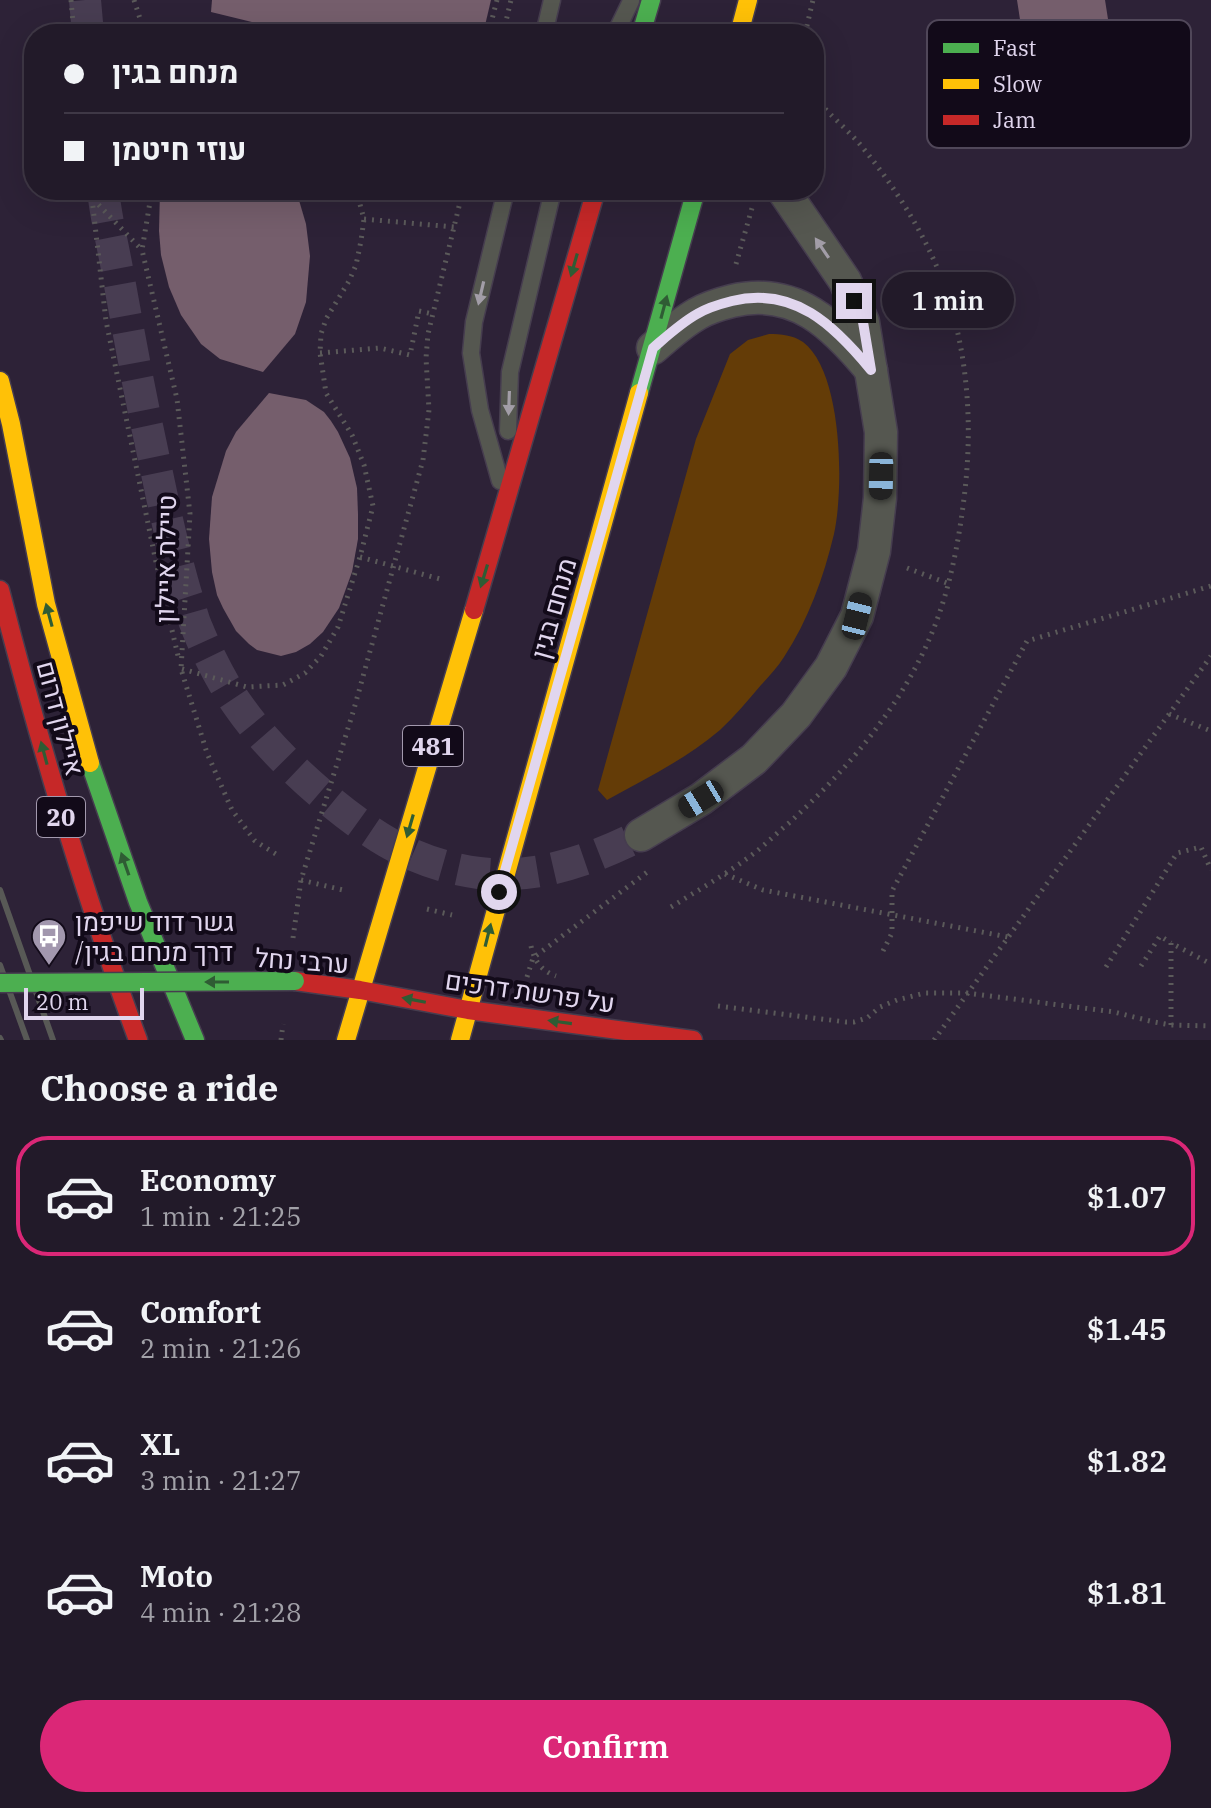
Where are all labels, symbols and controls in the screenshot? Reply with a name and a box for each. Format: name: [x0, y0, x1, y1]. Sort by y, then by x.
legend: [927, 20, 1191, 148]
text: Fast: [993, 33, 1036, 62]
text: מנחם בגין: [112, 52, 238, 91]
text: Slow: [993, 69, 1042, 98]
text: Jam: [993, 105, 1036, 134]
text: עוזי חיטמן: [112, 129, 246, 168]
one-way arrow: [815, 237, 830, 258]
one-way arrow: [567, 253, 580, 277]
callout: 1 min: [882, 273, 1014, 329]
one-way arrow: [474, 281, 486, 306]
route end: [836, 283, 872, 319]
text: 1 min: [912, 283, 984, 317]
one-way arrow: [659, 295, 671, 320]
one-way arrow: [503, 391, 516, 416]
car: [869, 452, 893, 500]
street label: טיילת איילון: [147, 495, 183, 623]
street label: מנחם בגין: [522, 554, 584, 662]
one-way arrow: [477, 565, 490, 589]
car: [840, 590, 874, 642]
one-way arrow: [42, 603, 55, 627]
street label: איילון דרום: [29, 657, 93, 779]
road number: 481: [403, 726, 463, 766]
one-way arrow: [37, 741, 50, 765]
car: [674, 776, 728, 822]
road number: 20: [37, 797, 85, 837]
one-way arrow: [403, 814, 416, 838]
one-way arrow: [118, 851, 130, 875]
route start: [481, 874, 517, 910]
place label: גשר דוד שיפמן /דרך מנחם בגין: [75, 904, 234, 968]
bus stop icon: גשר דוד שיפמן /דרך מנחם בגין: [30, 917, 68, 967]
one-way arrow: [482, 922, 494, 947]
street label: ערבי נחל: [254, 940, 350, 980]
street label: על פרשת דרכים: [443, 962, 617, 1020]
one-way arrow: [204, 976, 229, 988]
scale bar: [24, 984, 144, 1020]
text: 20 m: [36, 987, 88, 1016]
one-way arrow: [401, 993, 426, 1006]
one-way arrow: [547, 1015, 572, 1028]
text: Choose a ride: [40, 1064, 279, 1111]
icon: car: [44, 1160, 116, 1232]
text: Economy: [140, 1160, 276, 1199]
text: $1.07: [1087, 1177, 1167, 1216]
text: 1 min · 21:25: [140, 1199, 302, 1233]
icon: car: [44, 1292, 116, 1364]
text: Comfort: [140, 1292, 261, 1331]
text: $1.45: [1087, 1309, 1167, 1348]
text: 2 min · 21:26: [140, 1331, 302, 1365]
icon: car: [44, 1424, 116, 1496]
text: XL: [140, 1424, 180, 1463]
text: $1.82: [1087, 1441, 1167, 1480]
text: 3 min · 21:27: [140, 1463, 302, 1497]
icon: car: [44, 1556, 116, 1628]
text: Moto: [140, 1556, 213, 1595]
text: $1.81: [1087, 1573, 1167, 1612]
text: 4 min · 21:28: [140, 1595, 302, 1629]
button: Confirm: [40, 1700, 1171, 1792]

